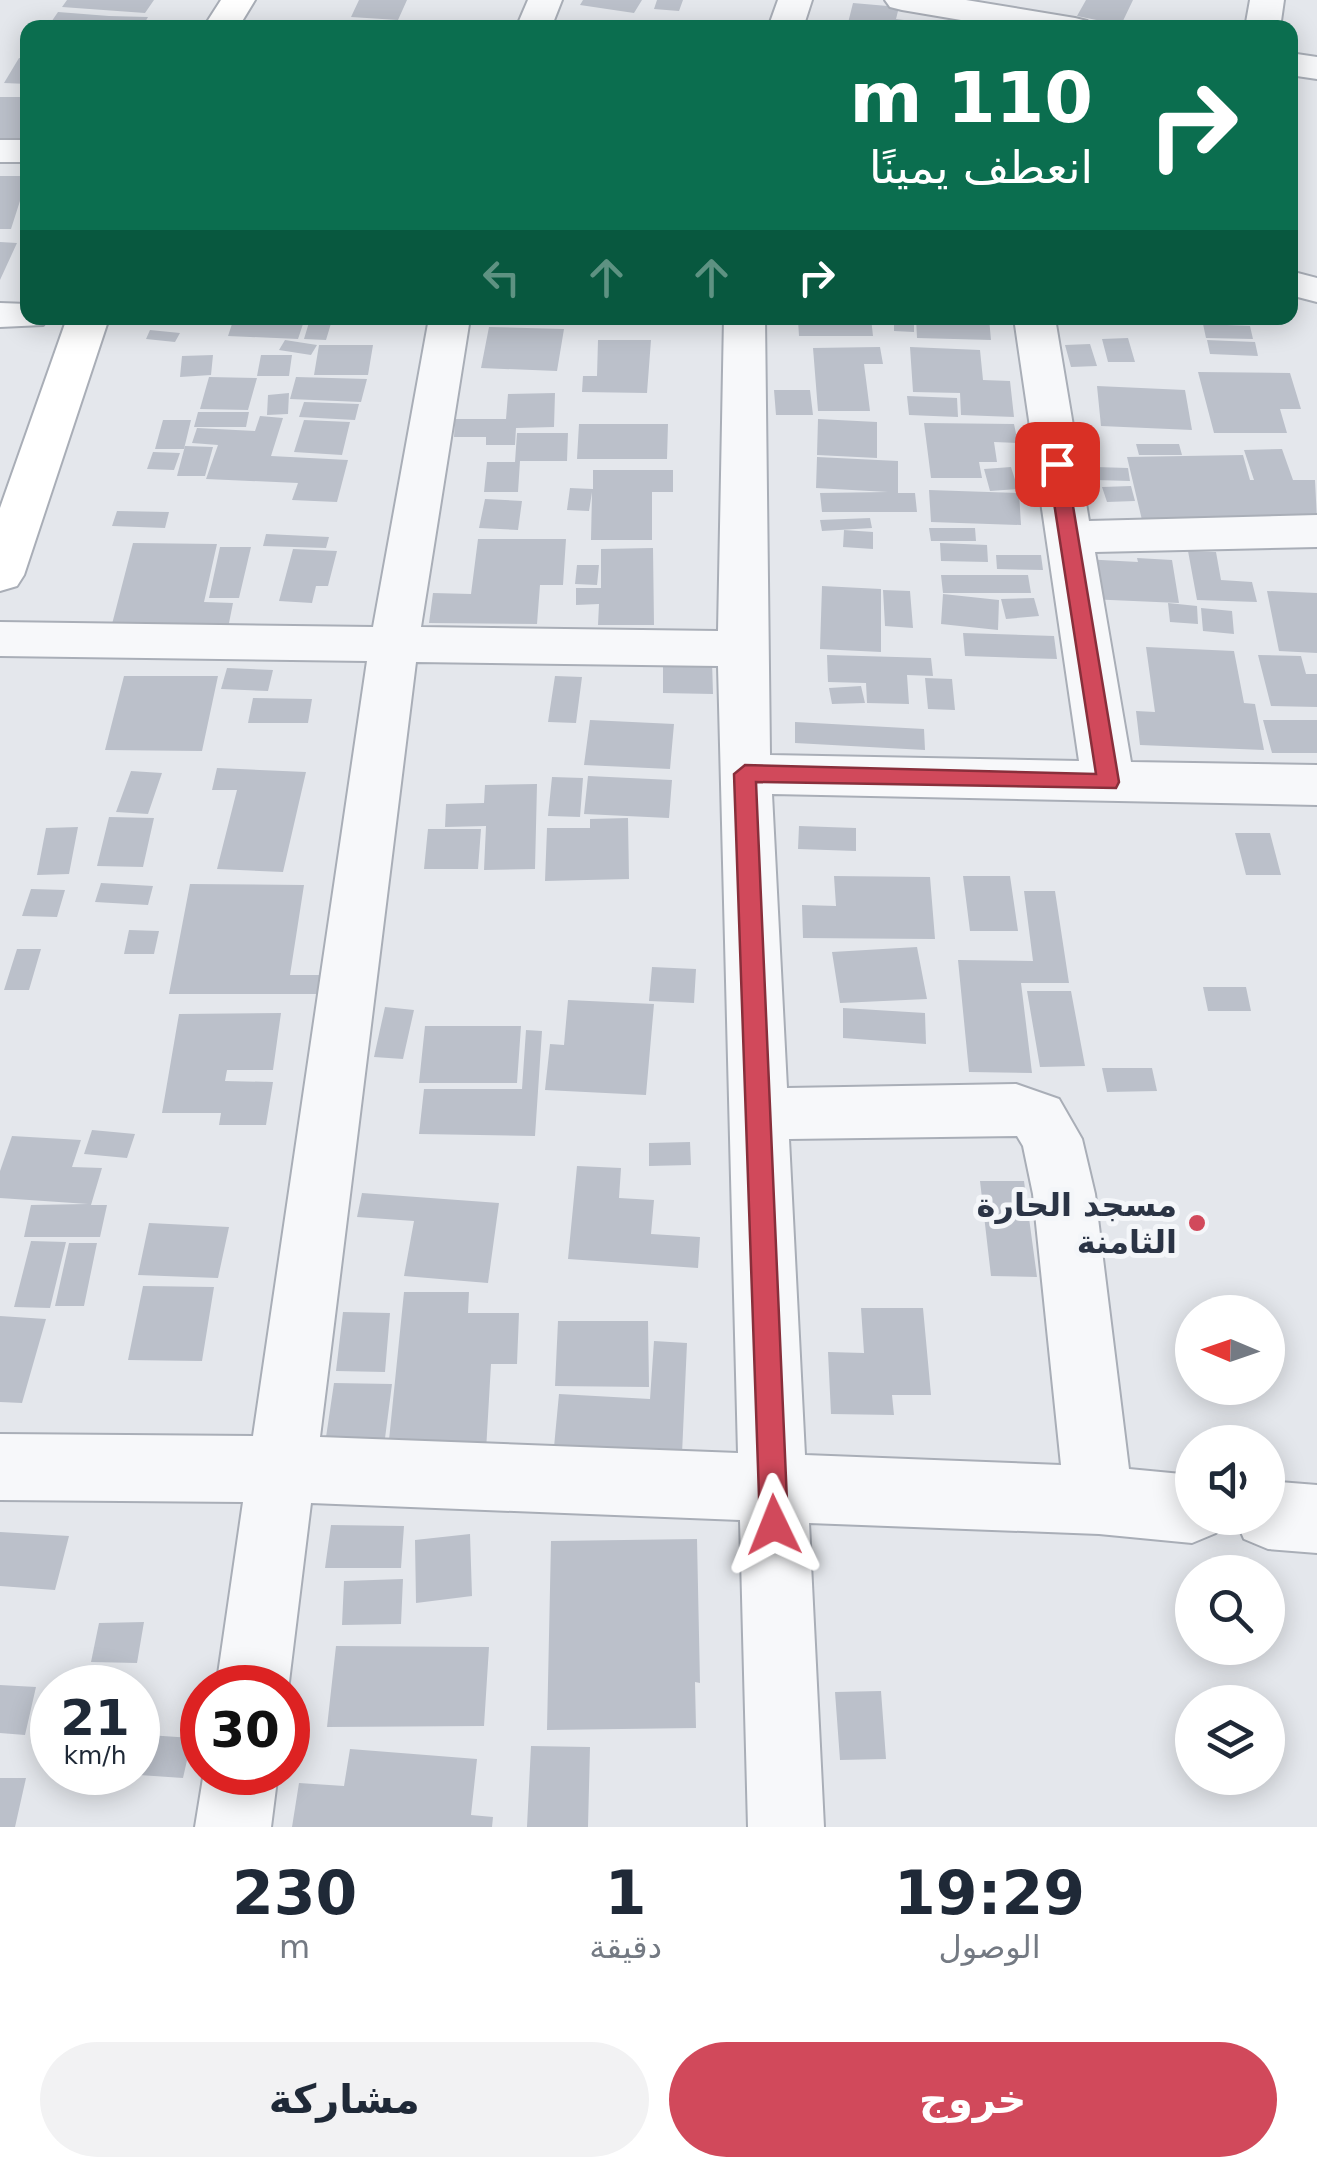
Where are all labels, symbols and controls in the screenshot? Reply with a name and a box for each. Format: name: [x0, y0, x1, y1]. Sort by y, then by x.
text: 110 m: [850, 57, 1093, 139]
icon: right: [1128, 60, 1258, 190]
text: انعطف يمينًا: [869, 141, 1093, 194]
icon: left: [474, 250, 529, 305]
icon: ahead: [579, 250, 634, 305]
icon: ahead: [684, 250, 739, 305]
icon: right: [789, 250, 844, 305]
pin: [1015, 422, 1100, 507]
icon: arrive: [1030, 437, 1085, 492]
place label: مسجد الحارة الثامنة: [977, 1186, 1177, 1261]
marker: مسجد الحارة الثامنة: [1186, 1212, 1208, 1234]
north arrow: [1175, 1295, 1285, 1405]
map controls: [1175, 1295, 1285, 1795]
button: sound: [1175, 1425, 1285, 1535]
position arrow: [722, 1473, 826, 1577]
button: search: [1175, 1555, 1285, 1665]
speed limit sign: 30: [180, 1665, 310, 1795]
button: layers: [1175, 1685, 1285, 1795]
text: 21: [60, 1689, 130, 1747]
text: km/h: [63, 1741, 127, 1770]
text: 230: [232, 1858, 357, 1928]
text: 1: [605, 1858, 647, 1928]
text: 19:29: [894, 1858, 1085, 1928]
text: m: [279, 1928, 310, 1966]
text: دقيقة: [589, 1928, 662, 1966]
text: الوصول: [938, 1928, 1041, 1966]
button: مشاركة: [40, 2042, 649, 2157]
button: خروج: [669, 2042, 1277, 2157]

